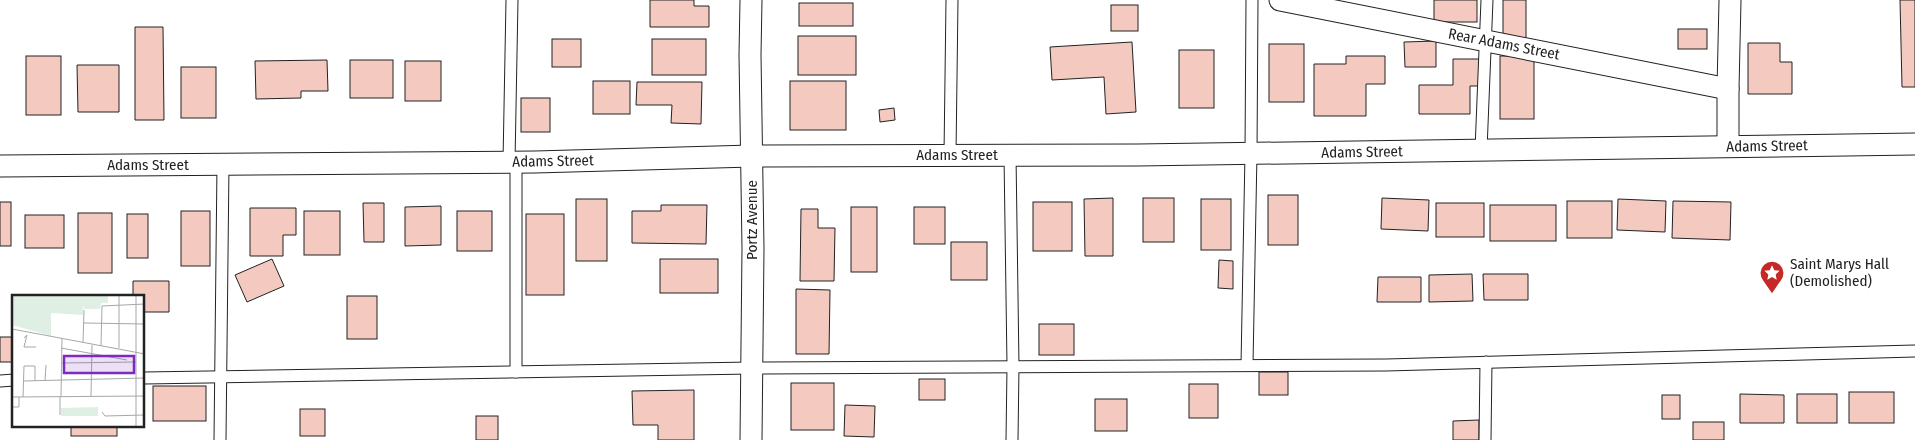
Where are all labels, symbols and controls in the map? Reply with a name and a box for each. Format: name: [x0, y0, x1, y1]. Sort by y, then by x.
street label: Rear Adams Street: [1447, 24, 1561, 64]
street label: Adams Street: [1726, 136, 1808, 156]
street label: Adams Street: [1321, 142, 1403, 162]
street label: Adams Street: [916, 146, 998, 164]
street label: Adams Street: [512, 151, 594, 171]
street label: Adams Street: [107, 156, 189, 174]
street label: Portz Avenue: [743, 180, 761, 260]
place label: Saint Marys Hall (Demolished): [1790, 255, 1889, 290]
place icon: Saint Marys Hall (Demolished): [1759, 260, 1785, 294]
inset map: [12, 295, 145, 428]

